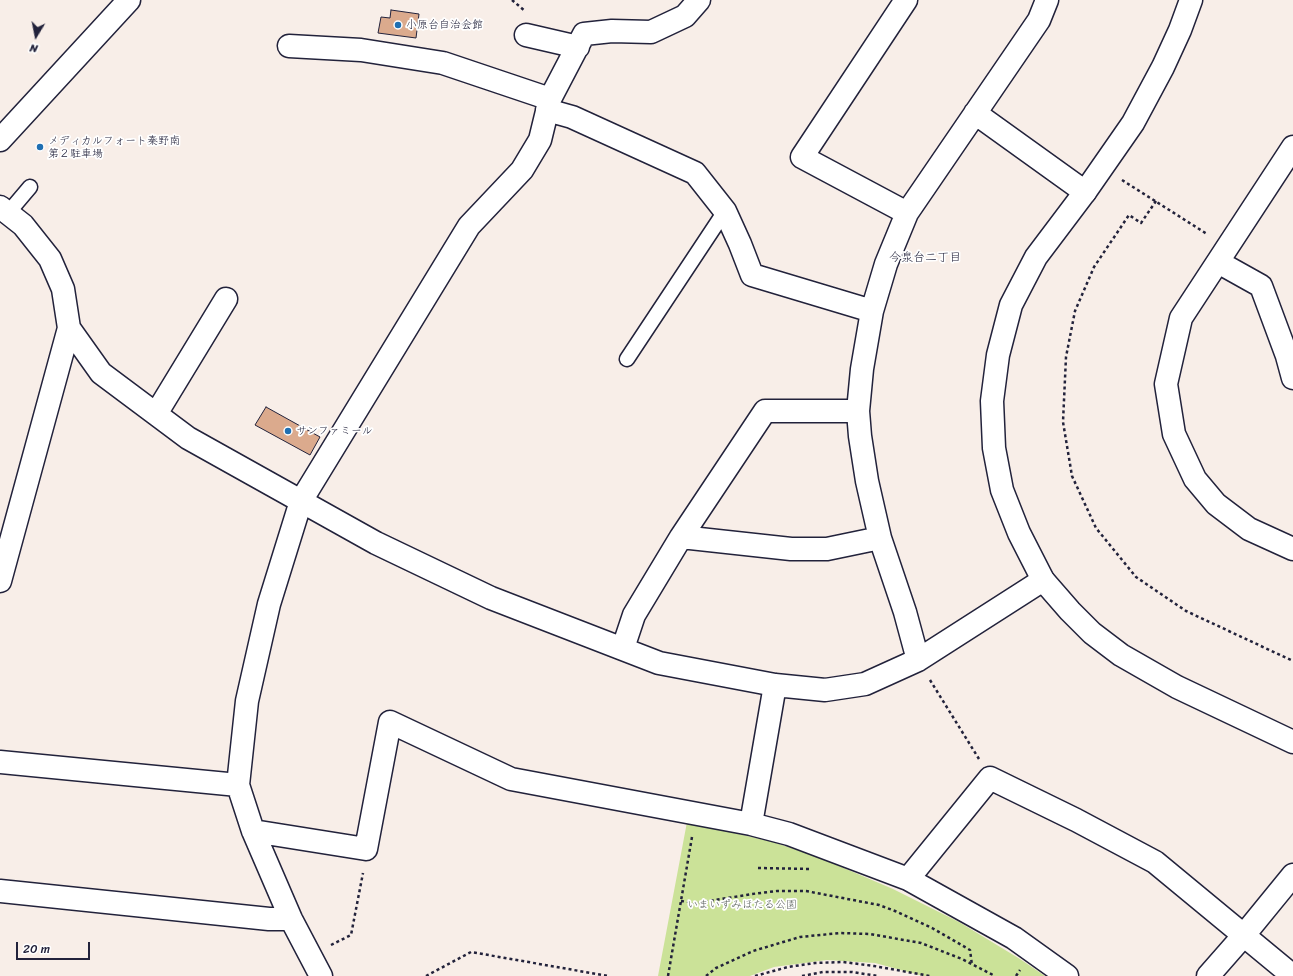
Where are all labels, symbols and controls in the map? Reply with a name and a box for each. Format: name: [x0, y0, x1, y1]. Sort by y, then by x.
north arrow: [16, 16, 56, 56]
place label: 小原台自治会館: [406, 18, 483, 32]
marker: 小原台自治会館: [393, 20, 403, 30]
text: N: [28, 38, 39, 58]
place label: メディカルフォート秦野南 第２駐車場: [48, 134, 180, 160]
marker: メディカルフォート秦野南 第２駐車場: [35, 142, 45, 152]
district label: 今泉台二丁目: [889, 251, 961, 265]
place label: サンファミール: [296, 424, 373, 438]
marker: サンファミール: [283, 426, 293, 436]
park label: いまいずみほたる公園: [687, 898, 797, 912]
scale bar: [18, 934, 92, 960]
text: 20 m: [23, 938, 50, 960]

